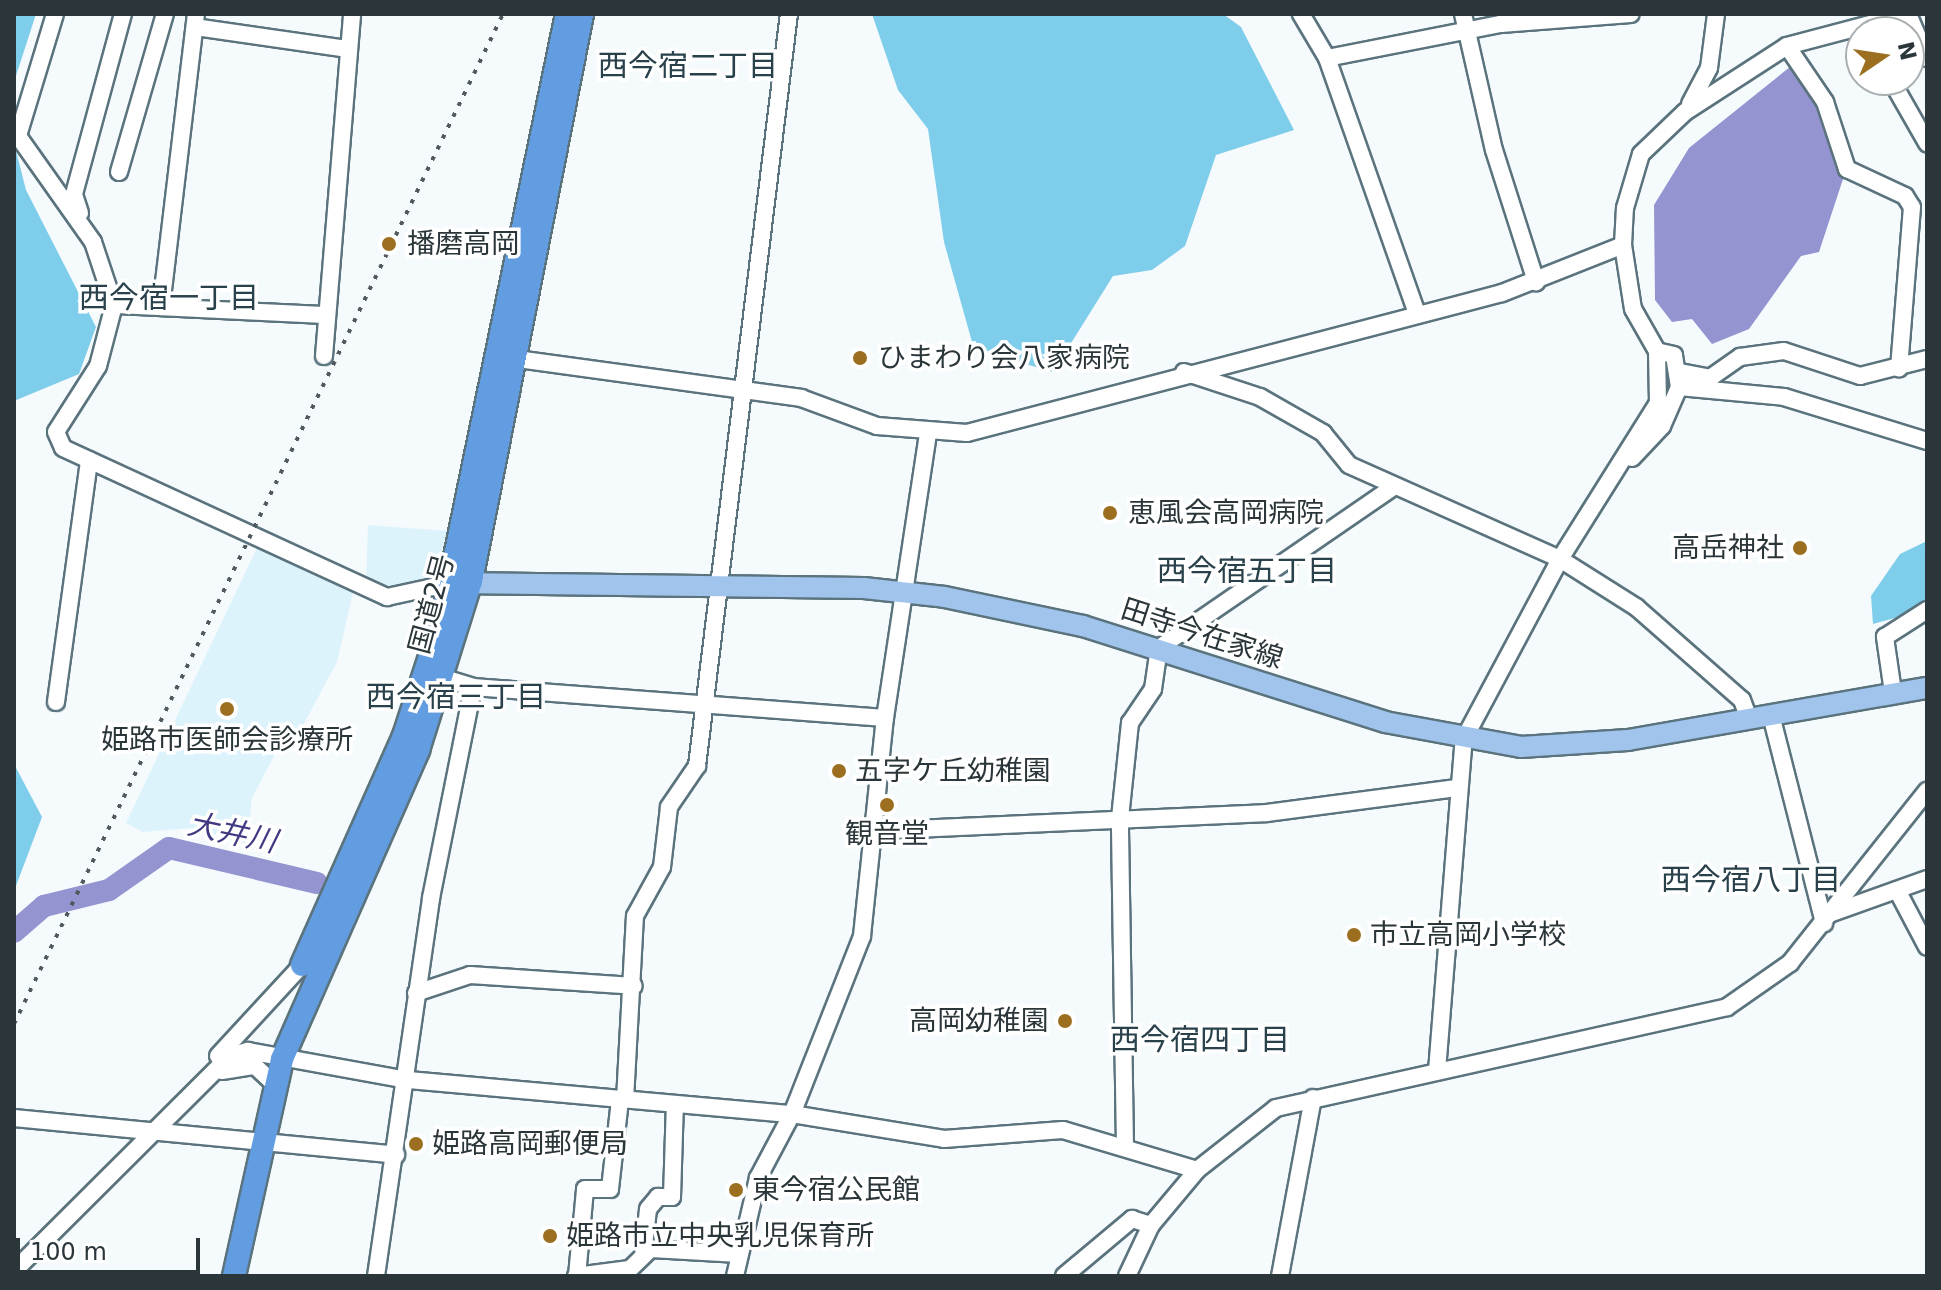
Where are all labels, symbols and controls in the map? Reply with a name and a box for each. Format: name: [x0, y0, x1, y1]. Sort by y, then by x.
north arrow: [1845, 16, 1925, 96]
text: N: [1893, 39, 1921, 63]
district label: 西今宿二丁目: [598, 48, 778, 84]
place label: 播磨高岡: [407, 227, 519, 261]
marker: 播磨高岡: [378, 233, 400, 255]
district label: 西今宿一丁目: [79, 280, 259, 316]
place label: ひまわり会八家病院: [878, 341, 1130, 375]
marker: ひまわり会八家病院: [849, 347, 871, 369]
place label: 恵風会高岡病院: [1128, 496, 1324, 530]
marker: 恵風会高岡病院: [1099, 502, 1121, 524]
place label: 高岳神社: [1672, 531, 1784, 565]
marker: 高岳神社: [1791, 539, 1809, 557]
street label: 国道2号: [403, 550, 461, 658]
district label: 西今宿五丁目: [1157, 553, 1337, 589]
street label: 田寺今在家線: [1117, 592, 1287, 676]
district label: 西今宿三丁目: [366, 679, 546, 715]
marker: 姫路市医師会診療所: [216, 698, 238, 720]
place label: 姫路市医師会診療所: [101, 723, 353, 757]
place label: 五字ケ丘幼稚園: [855, 754, 1051, 788]
marker: 五字ケ丘幼稚園: [830, 762, 848, 780]
marker: 観音堂: [878, 796, 896, 814]
water label: 大井川: [184, 806, 280, 860]
place label: 観音堂: [845, 817, 929, 851]
district label: 西今宿八丁目: [1661, 862, 1841, 898]
place label: 市立高岡小学校: [1370, 918, 1566, 952]
marker: 市立高岡小学校: [1345, 926, 1363, 944]
place label: 高岡幼稚園: [909, 1004, 1049, 1038]
marker: 高岡幼稚園: [1056, 1012, 1074, 1030]
district label: 西今宿四丁目: [1110, 1022, 1290, 1058]
place label: 姫路高岡郵便局: [432, 1127, 628, 1161]
marker: 姫路高岡郵便局: [407, 1135, 425, 1153]
place label: 東今宿公民館: [752, 1173, 920, 1207]
marker: 東今宿公民館: [727, 1181, 745, 1199]
place label: 姫路市立中央乳児保育所: [566, 1219, 874, 1253]
scale bar: [20, 1222, 204, 1272]
marker: 姫路市立中央乳児保育所: [541, 1227, 559, 1245]
text: 100 m: [30, 1238, 107, 1266]

